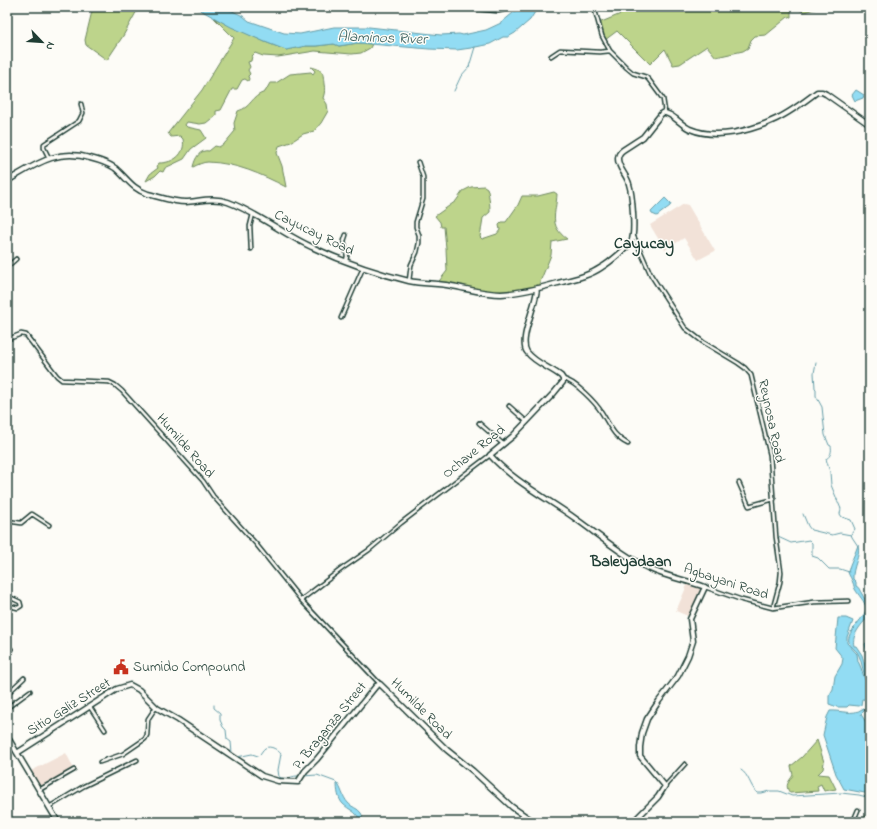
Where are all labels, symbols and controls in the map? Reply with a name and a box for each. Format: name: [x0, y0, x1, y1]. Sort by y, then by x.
north arrow: [22, 22, 62, 62]
water label: Alaminos River: [337, 25, 429, 51]
text: N: [41, 39, 59, 53]
street label: Cayucay Road: [270, 205, 358, 262]
district label: Cayucay: [614, 232, 674, 257]
street label: Reynosa Road: [751, 377, 790, 465]
street label: Humilde Road: [151, 409, 219, 483]
street label: Ochave Road: [438, 420, 510, 484]
district label: Baleyadaan: [590, 550, 672, 575]
street label: Agbayani Road: [681, 558, 771, 607]
place label: Sumido Compound: [133, 657, 246, 678]
public building icon: Sumido Compound: [112, 658, 130, 676]
street label: Sitio Galiz Street: [23, 673, 115, 741]
street label: Humilde Road: [385, 673, 457, 745]
street label: P. Braganza Street: [288, 677, 373, 775]

